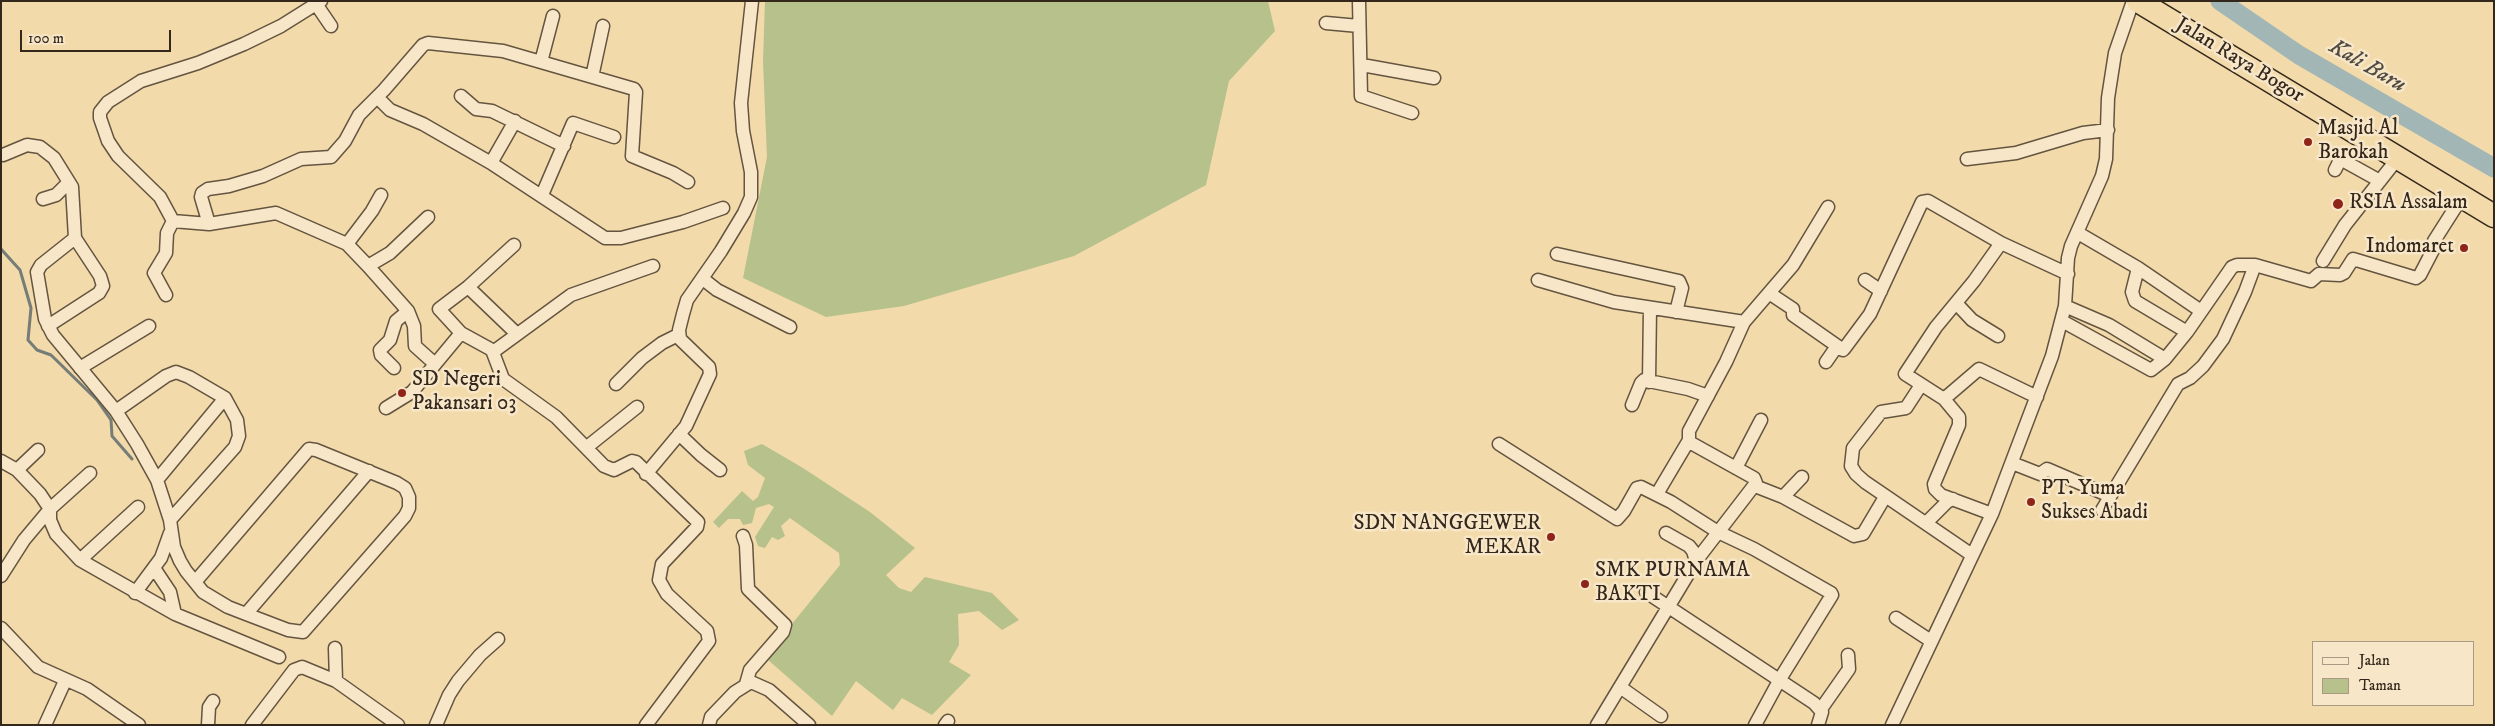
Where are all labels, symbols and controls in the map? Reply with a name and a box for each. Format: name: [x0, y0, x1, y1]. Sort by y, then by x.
street label: Jalan Raya Bogor: [2170, 13, 2308, 109]
scale bar: [22, 20, 174, 52]
text: 100 m: [28, 29, 64, 48]
water label: Kali Baru: [2324, 34, 2410, 100]
place label: Masjid Al Barokah: [2318, 117, 2398, 167]
marker: Masjid Al Barokah: [2302, 136, 2314, 148]
place label: RSIA Assalam: [2349, 191, 2468, 217]
marker: RSIA Assalam: [2331, 197, 2345, 211]
place label: Indomaret: [2366, 235, 2454, 261]
marker: Indomaret: [2458, 242, 2470, 254]
place label: SD Negeri Pakansari 03: [412, 368, 516, 418]
marker: SD Negeri Pakansari 03: [396, 387, 408, 399]
place label: PT. Yuma Sukses Abadi: [2041, 477, 2148, 527]
marker: PT. Yuma Sukses Abadi: [2025, 496, 2037, 508]
place label: SDN NANGGEWER MEKAR: [1353, 512, 1541, 562]
marker: SDN NANGGEWER MEKAR: [1545, 531, 1557, 543]
place label: SMK PURNAMA BAKTI: [1595, 559, 1750, 609]
marker: SMK PURNAMA BAKTI: [1579, 578, 1591, 590]
legend: [2312, 641, 2475, 706]
text: Jalan: [2359, 651, 2390, 670]
text: Taman: [2359, 676, 2401, 695]

